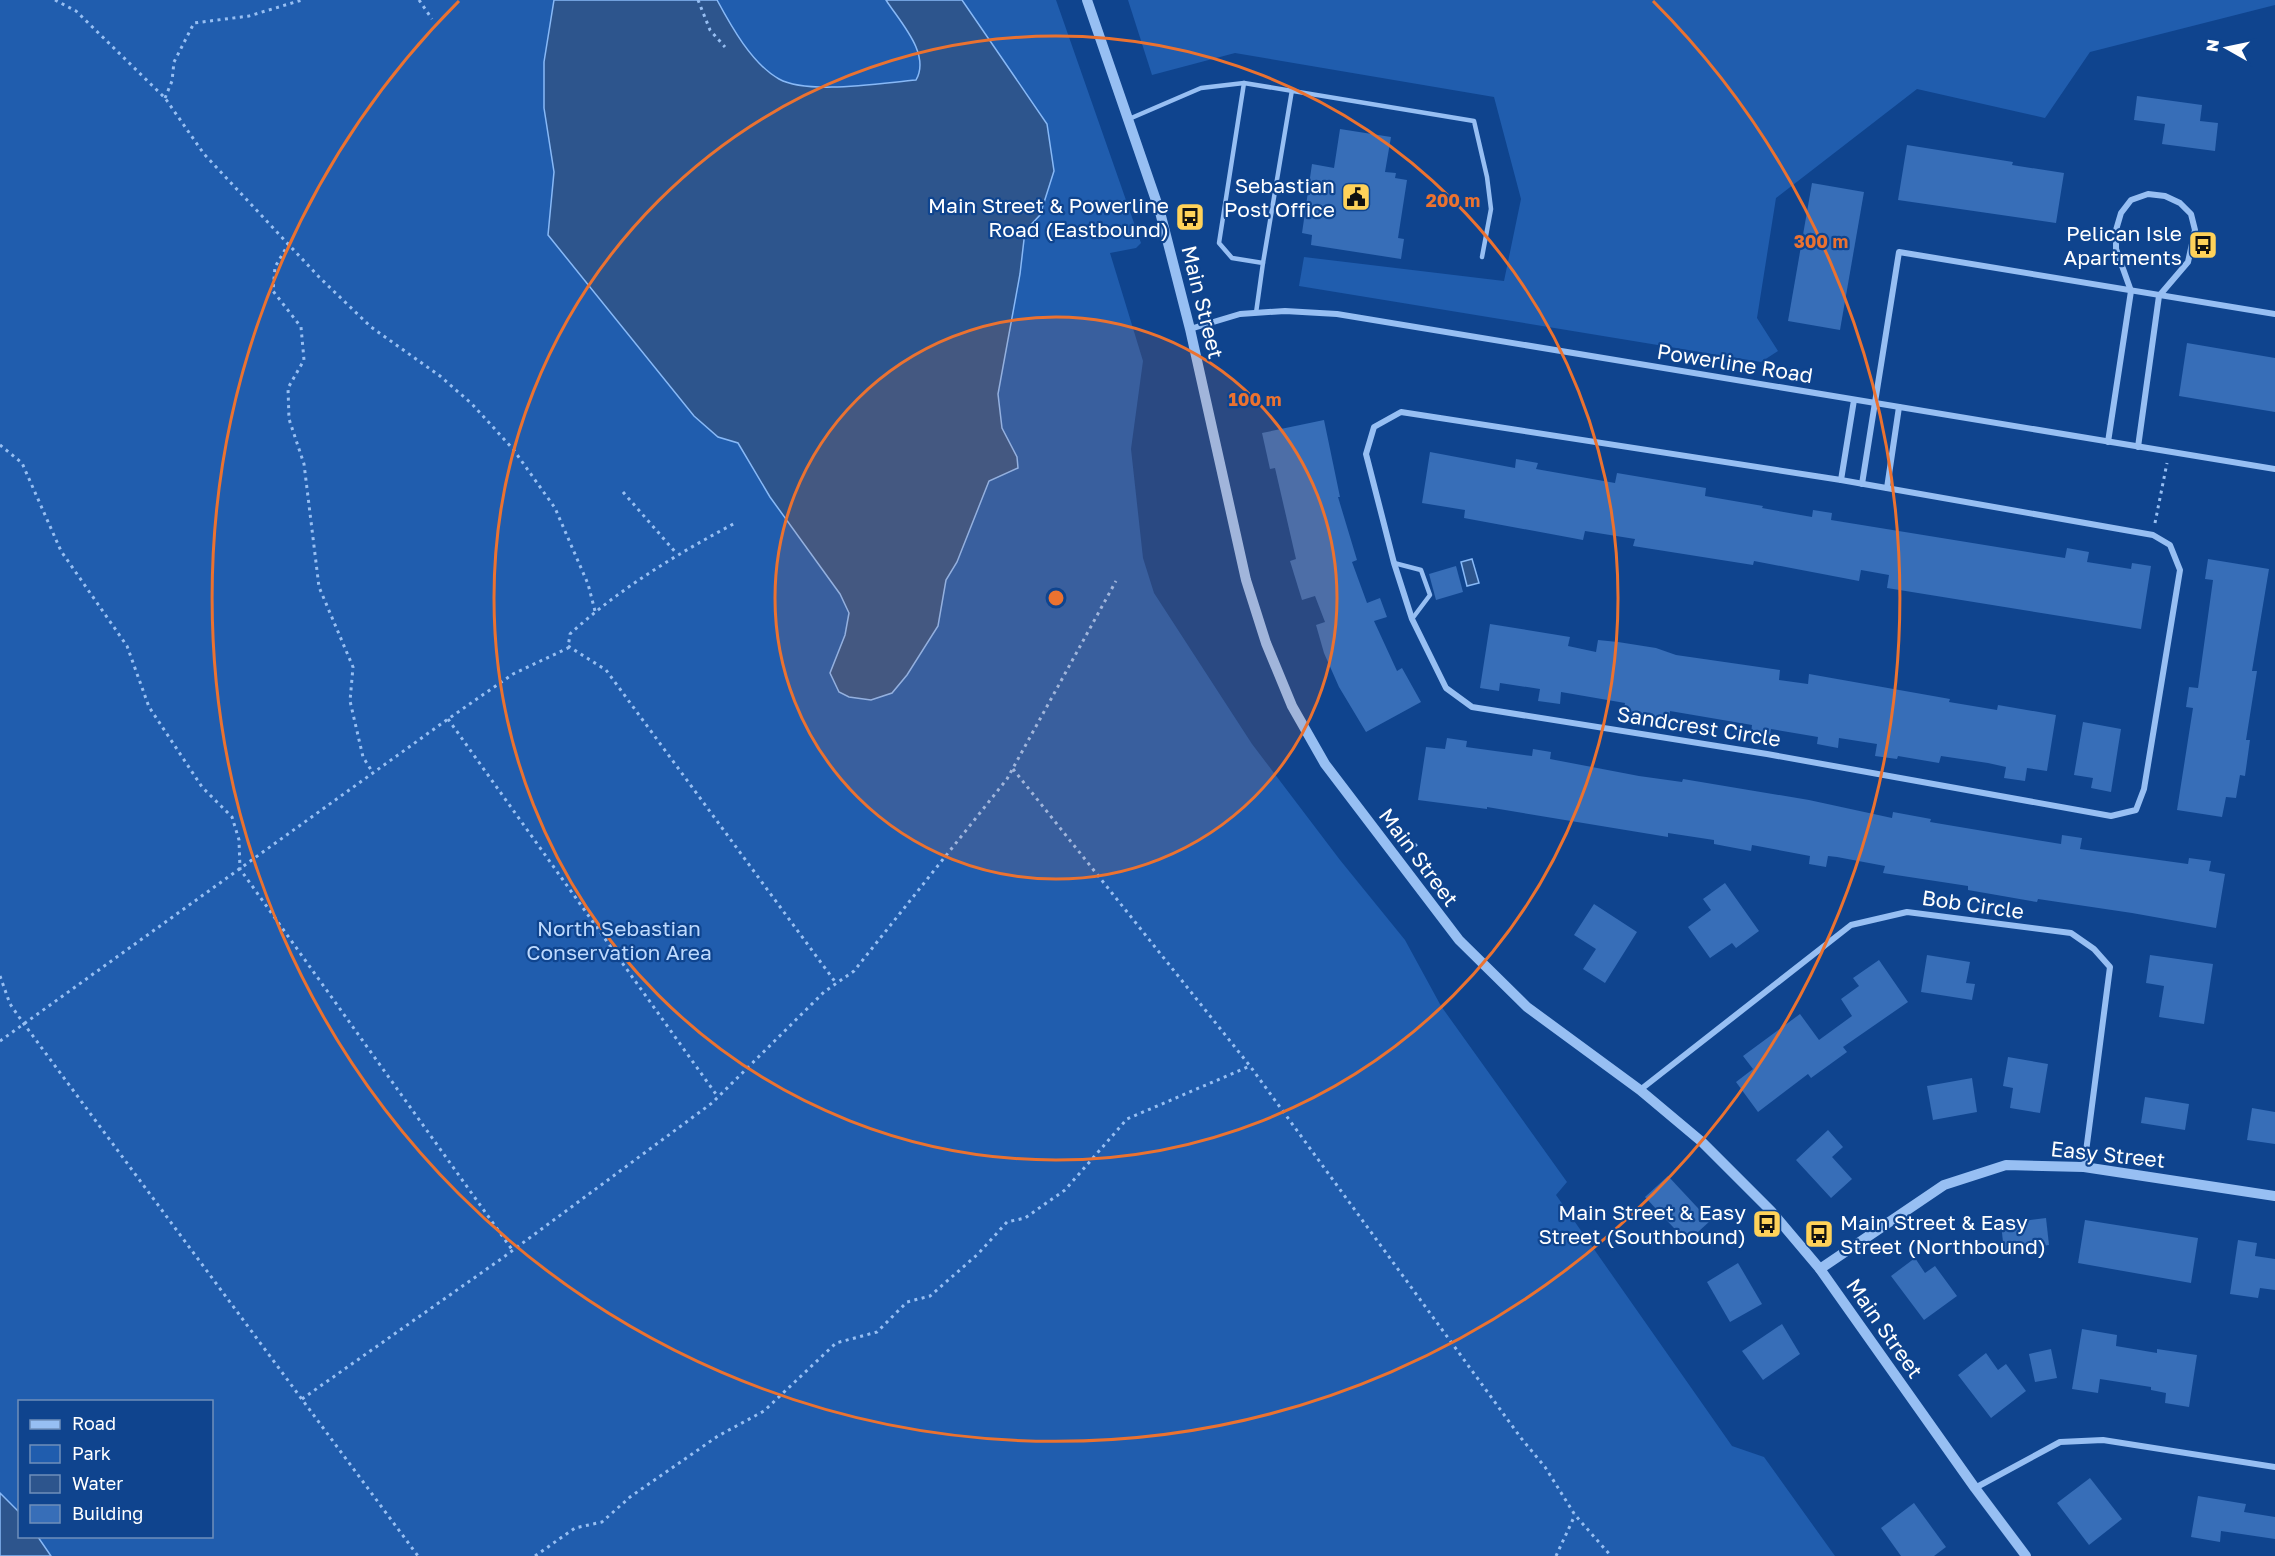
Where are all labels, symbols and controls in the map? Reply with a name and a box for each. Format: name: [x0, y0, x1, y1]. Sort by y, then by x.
north arrow: [2197, 18, 2257, 78]
text: N: [2201, 38, 2223, 53]
place label: Sebastian Post Office: [1224, 172, 1335, 222]
public building icon: Sebastian Post Office: [1340, 181, 1372, 213]
text: 200 m: [1426, 189, 1480, 211]
place label: Main Street & Powerline Road (Eastbound): [928, 192, 1169, 242]
bus stop icon: Main Street & Powerline Road (Eastbound): [1174, 201, 1206, 233]
place label: Pelican Isle Apartments: [2063, 220, 2182, 270]
bus stop icon: Pelican Isle Apartments: [2187, 229, 2219, 261]
text: 300 m: [1794, 230, 1848, 252]
street label: Main Street: [1176, 243, 1230, 361]
street label: Powerline Road: [1655, 338, 1815, 388]
text: 100 m: [1229, 388, 1281, 410]
centre of rings: [1046, 588, 1066, 608]
street label: Sandcrest Circle: [1615, 700, 1783, 752]
street label: Main Street: [1374, 803, 1464, 911]
street label: Bob Circle: [1920, 884, 2026, 924]
park label: North Sebastian Conservation Area: [526, 915, 712, 965]
street label: Easy Street: [2050, 1135, 2166, 1173]
place label: Main Street & Easy Street (Southbound): [1539, 1199, 1746, 1249]
bus stop icon: Main Street & Easy Street (Southbound): [1751, 1208, 1783, 1240]
place label: Main Street & Easy Street (Northbound): [1840, 1209, 2046, 1259]
bus stop icon: Main Street & Easy Street (Northbound): [1803, 1218, 1835, 1250]
street label: Main Street: [1841, 1273, 1929, 1383]
legend: [18, 1400, 213, 1538]
text: Road: [72, 1412, 116, 1434]
text: Park: [72, 1442, 111, 1464]
text: Water: [72, 1472, 123, 1494]
text: Building: [72, 1502, 143, 1524]

